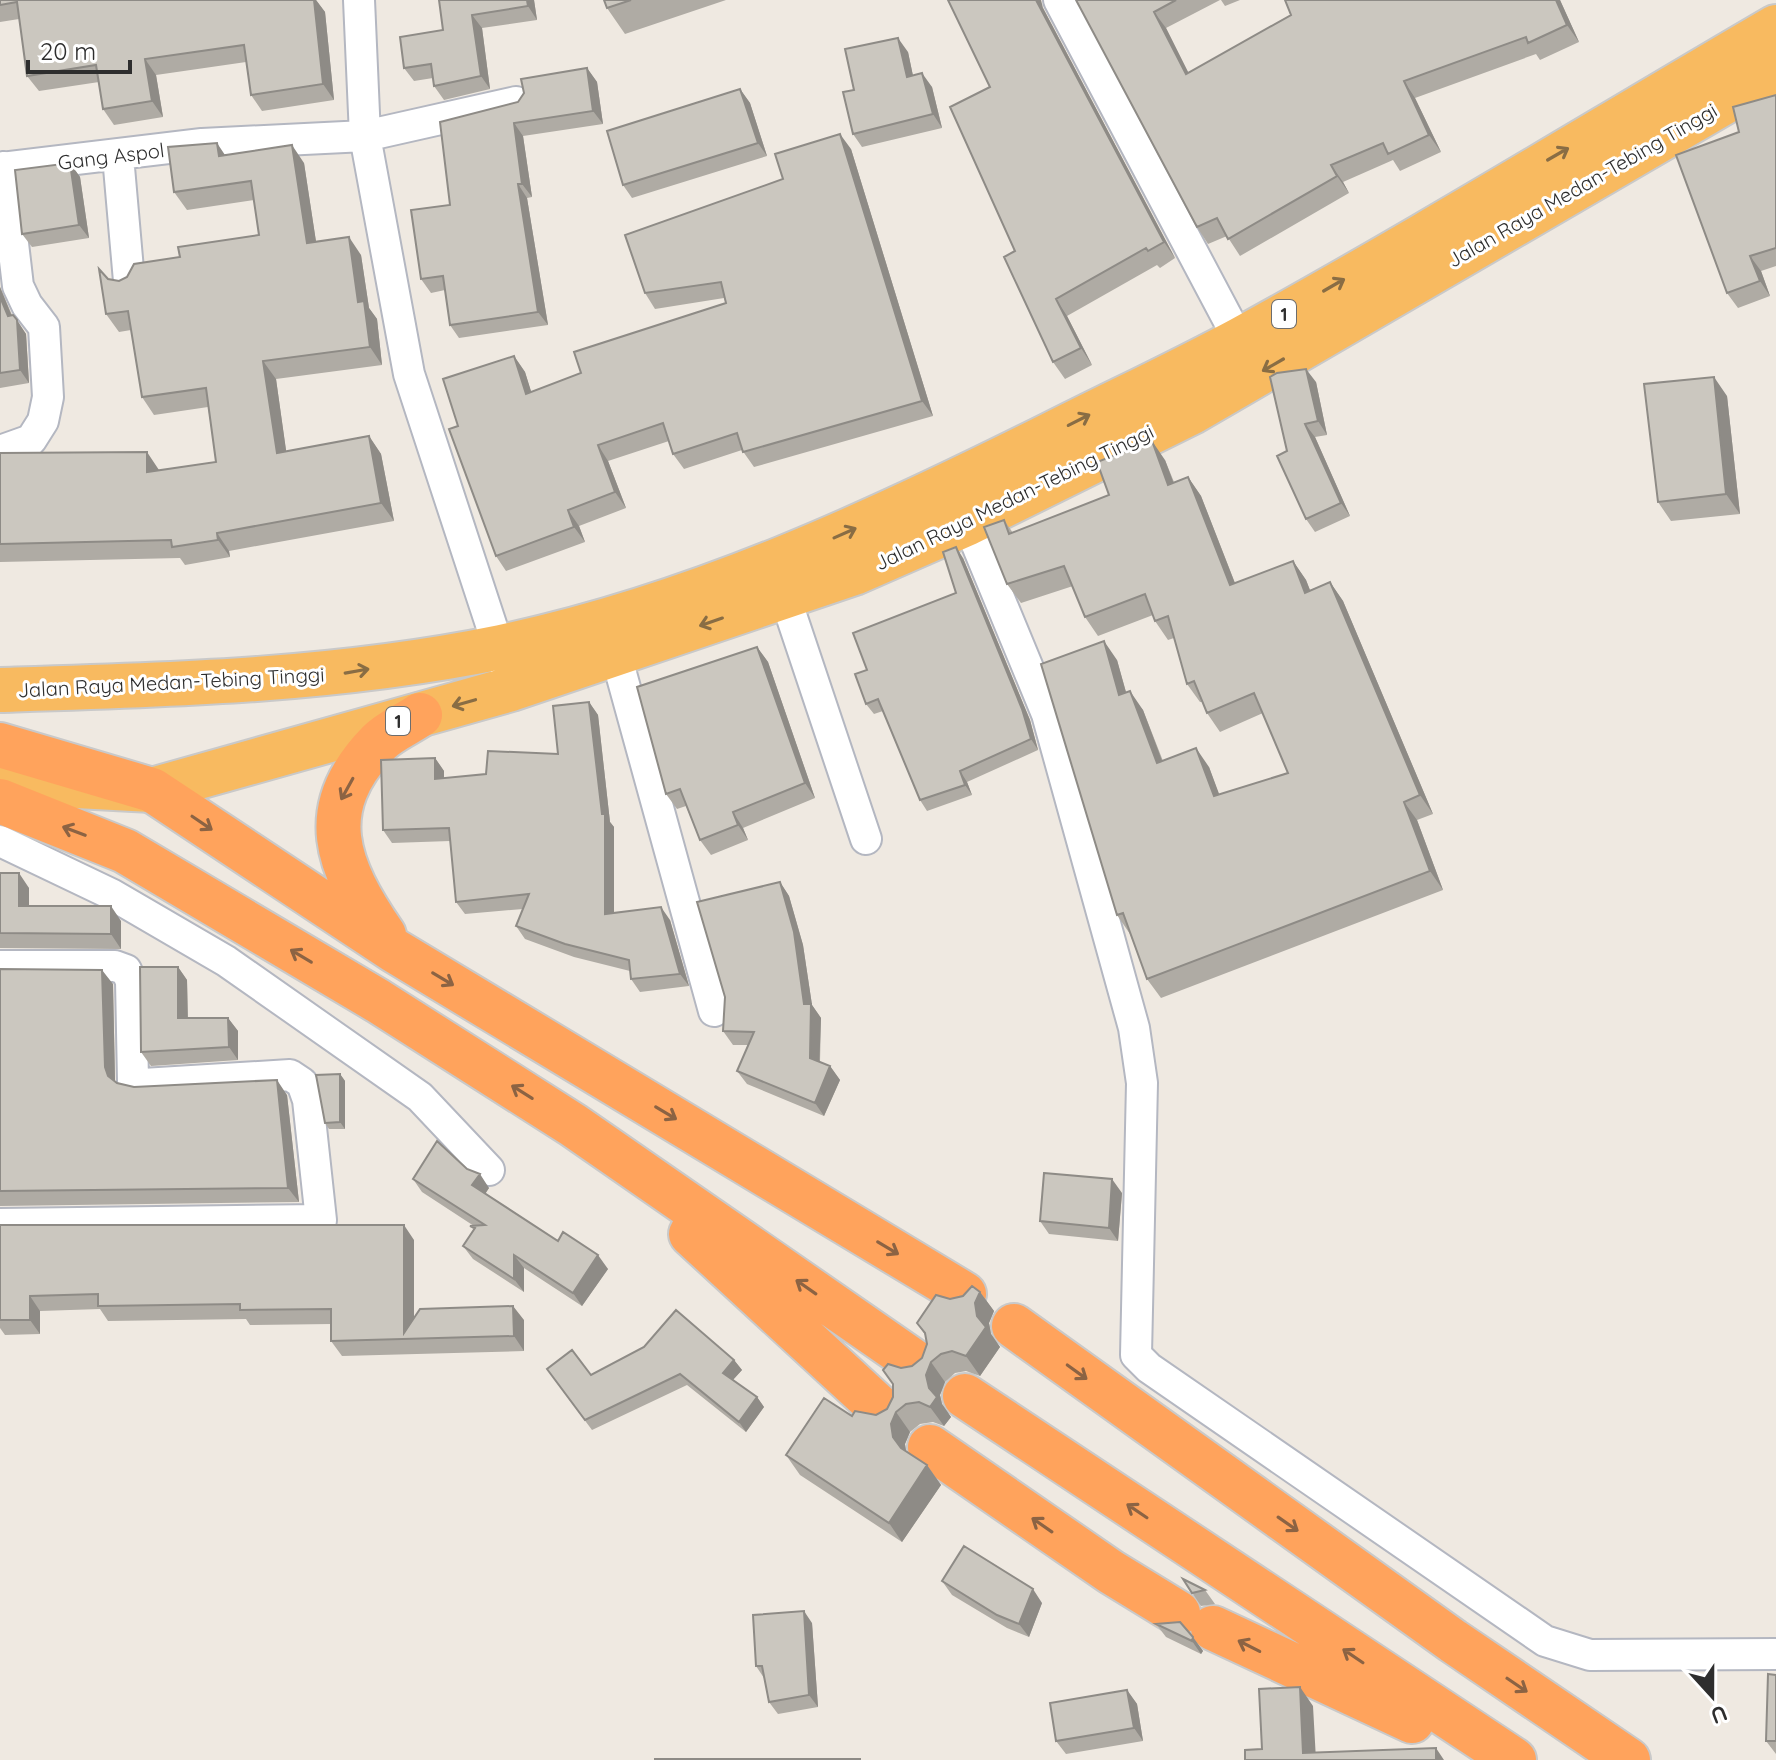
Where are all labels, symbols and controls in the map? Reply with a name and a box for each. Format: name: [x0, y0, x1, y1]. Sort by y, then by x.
scale bar: [28, 24, 130, 74]
text: 20 m: [40, 36, 96, 66]
street label: Jalan Raya Medan-Tebing Tinggi: [1443, 97, 1721, 273]
street label: Gang Aspol: [56, 137, 166, 175]
one-way arrow: [1546, 146, 1569, 162]
one-way arrow: [1322, 277, 1345, 293]
road number: 1: [1272, 300, 1296, 328]
one-way arrow: [1262, 357, 1285, 373]
one-way arrow: [1067, 412, 1091, 427]
street label: Jalan Raya Medan-Tebing Tinggi: [870, 418, 1158, 576]
one-way arrow: [833, 524, 857, 539]
one-way arrow: [699, 615, 724, 630]
street label: Jalan Raya Medan-Tebing Tinggi: [17, 661, 325, 703]
one-way arrow: [344, 662, 369, 677]
one-way arrow: [452, 696, 478, 711]
road number: 1: [386, 707, 410, 735]
one-way arrow: [339, 777, 355, 800]
one-way arrow: [190, 815, 212, 831]
one-way arrow: [62, 822, 87, 837]
one-way arrow: [290, 947, 313, 963]
one-way arrow: [431, 972, 454, 988]
one-way arrow: [511, 1084, 534, 1100]
one-way arrow: [654, 1105, 677, 1121]
one-way arrow: [876, 1240, 899, 1256]
one-way arrow: [796, 1279, 818, 1295]
one-way arrow: [1066, 1364, 1088, 1381]
one-way arrow: [1126, 1503, 1148, 1520]
one-way arrow: [1032, 1516, 1054, 1533]
one-way arrow: [1277, 1516, 1298, 1533]
one-way arrow: [1238, 1638, 1262, 1653]
one-way arrow: [1342, 1648, 1365, 1664]
north arrow: [1672, 1656, 1752, 1736]
one-way arrow: [1506, 1677, 1528, 1693]
text: U: [1707, 1699, 1731, 1731]

